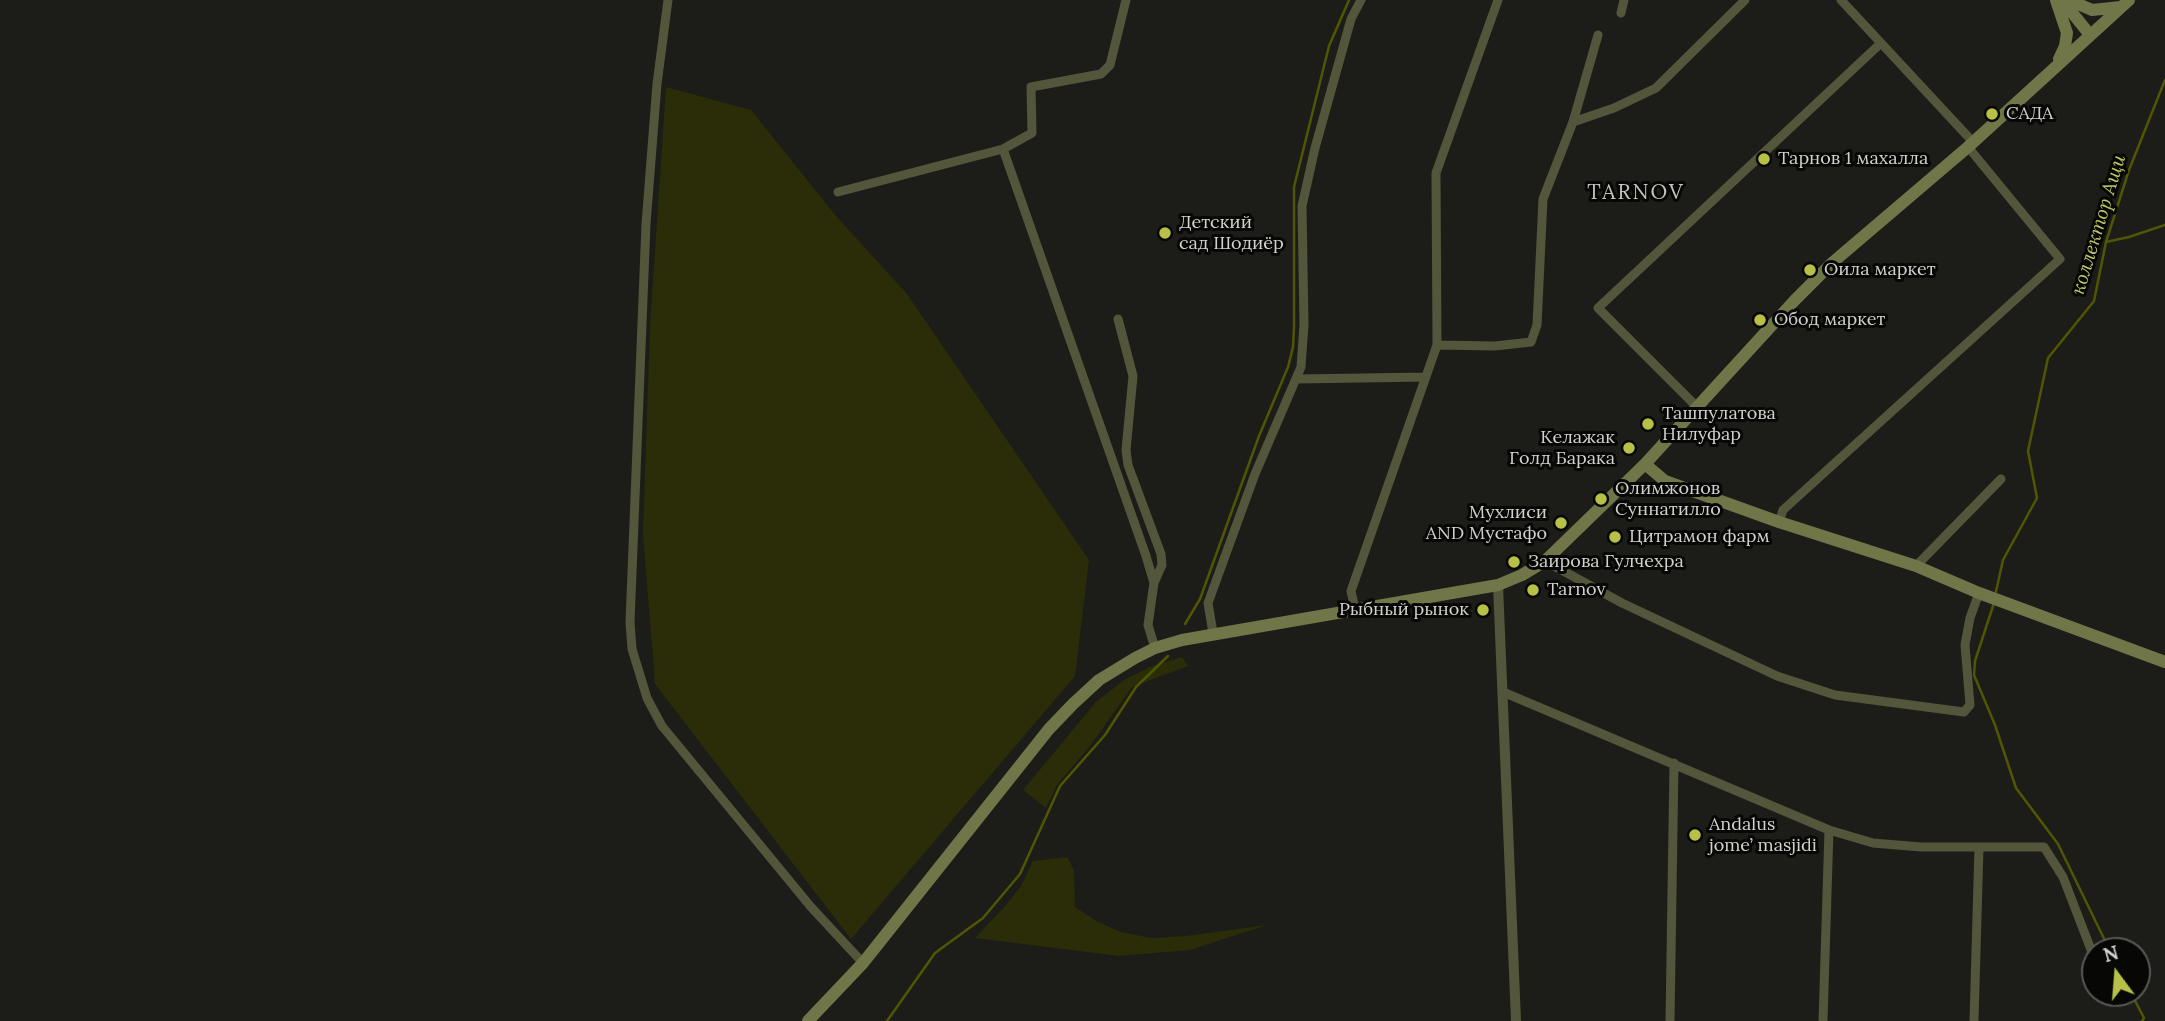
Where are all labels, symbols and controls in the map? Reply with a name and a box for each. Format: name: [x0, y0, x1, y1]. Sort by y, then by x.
place label: САДА: [2006, 103, 2053, 125]
marker: САДА: [1984, 106, 2000, 122]
place label: Тарнов 1 махалла: [1778, 148, 1928, 170]
marker: Тарнов 1 махалла: [1756, 151, 1772, 167]
water label: коллектор Ащи: [2067, 152, 2131, 298]
district label: TARNOV: [1588, 180, 1684, 206]
place label: Детский сад Шодиёр: [1179, 212, 1284, 255]
marker: Детский сад Шодиёр: [1157, 225, 1173, 241]
place label: Оила маркет: [1824, 259, 1936, 281]
marker: Оила маркет: [1802, 262, 1818, 278]
place label: Обод маркет: [1774, 309, 1886, 331]
marker: Обод маркет: [1752, 312, 1768, 328]
place label: Ташпулатова Нилуфар: [1662, 403, 1776, 446]
marker: Ташпулатова Нилуфар: [1640, 416, 1656, 432]
place label: Келажак Голд Барака: [1509, 427, 1615, 470]
marker: Келажак Голд Барака: [1621, 440, 1637, 456]
place label: Олимжонов Суннатилло: [1615, 478, 1721, 520]
marker: Олимжонов Суннатилло: [1593, 491, 1609, 507]
place label: Мухлиси AND Мустафо: [1426, 502, 1547, 544]
marker: Мухлиси AND Мустафо: [1553, 515, 1569, 531]
place label: Цитрамон фарм: [1629, 526, 1770, 548]
marker: Цитрамон фарм: [1607, 529, 1623, 545]
place label: Заирова Гулчехра: [1528, 551, 1684, 573]
marker: Заирова Гулчехра: [1506, 554, 1522, 570]
place label: Tarnov: [1547, 579, 1606, 601]
marker: Tarnov: [1525, 582, 1541, 598]
place label: Рыбный рынок: [1339, 599, 1469, 621]
marker: Рыбный рынок: [1475, 602, 1491, 618]
place label: Andalus jome’ masjidi: [1709, 814, 1817, 856]
marker: Andalus jome’ masjidi: [1687, 827, 1703, 843]
north arrow: [2081, 937, 2151, 1007]
text: N: [2100, 940, 2121, 967]

